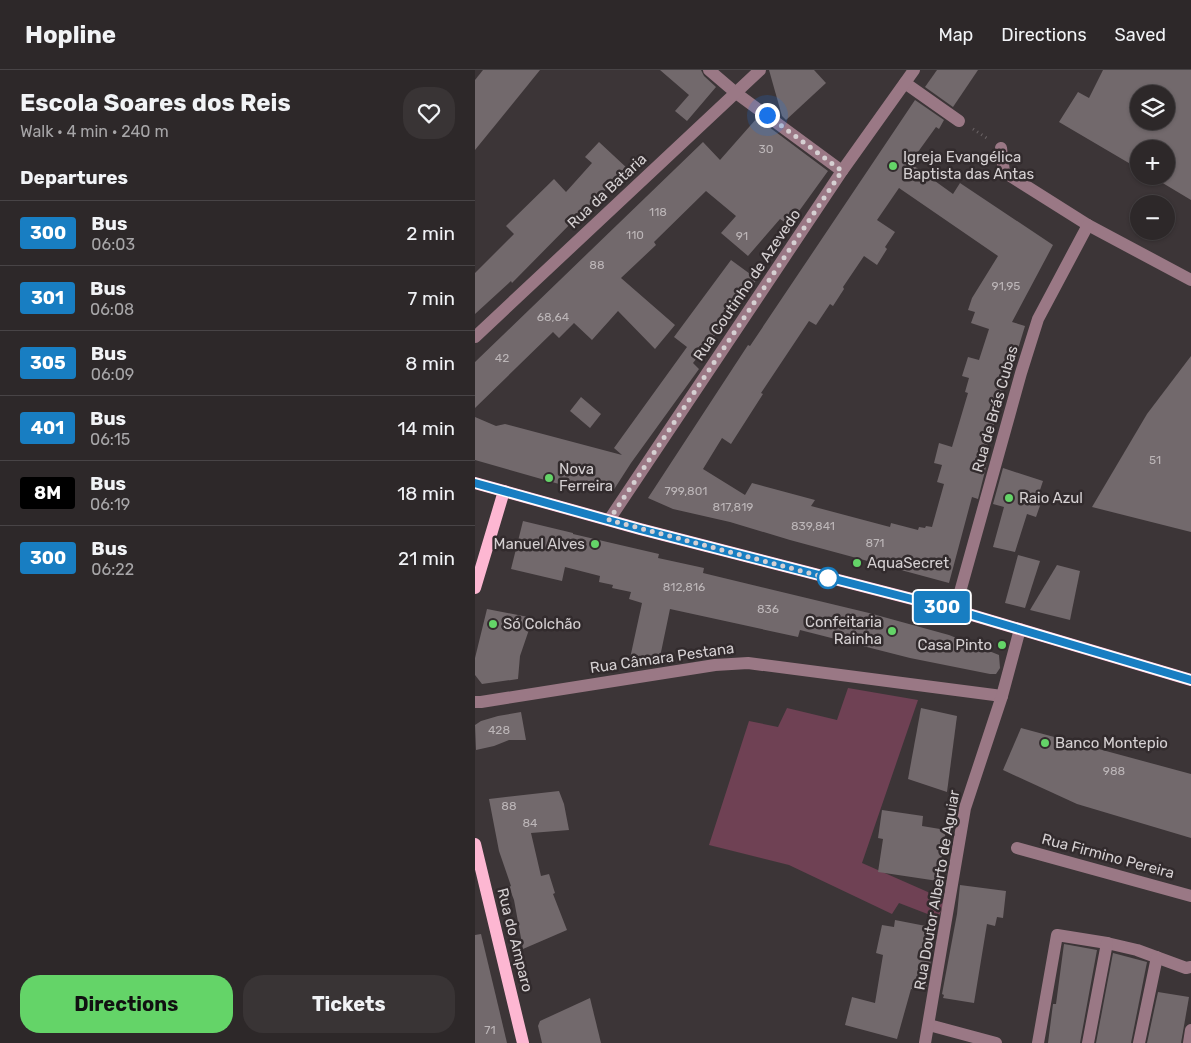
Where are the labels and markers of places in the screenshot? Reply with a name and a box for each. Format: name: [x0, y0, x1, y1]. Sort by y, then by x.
place label: Igreja Evangélica Baptista das Antas: [903, 148, 1034, 183]
marker: Igreja Evangélica Baptista das Antas: [887, 160, 899, 172]
place label: Nova Ferreira: [559, 460, 613, 495]
marker: Nova Ferreira: [543, 472, 555, 484]
place label: Raio Azul: [1019, 489, 1083, 507]
marker: Raio Azul: [1003, 492, 1015, 504]
place label: Manuel Alves: [494, 535, 585, 553]
marker: Manuel Alves: [589, 538, 601, 550]
place label: AquaSecret: [867, 554, 949, 572]
marker: AquaSecret: [851, 557, 863, 569]
unlabelled marker: [817, 567, 839, 589]
place label: Confeitaria Rainha: [805, 613, 882, 648]
place label: Só Colchão: [503, 615, 581, 633]
marker: Só Colchão: [487, 618, 499, 630]
marker: Confeitaria Rainha: [886, 625, 898, 637]
place label: Casa Pinto: [917, 636, 992, 654]
marker: Casa Pinto: [996, 639, 1008, 651]
place label: Banco Montepio: [1055, 734, 1168, 752]
marker: Banco Montepio: [1039, 737, 1051, 749]

